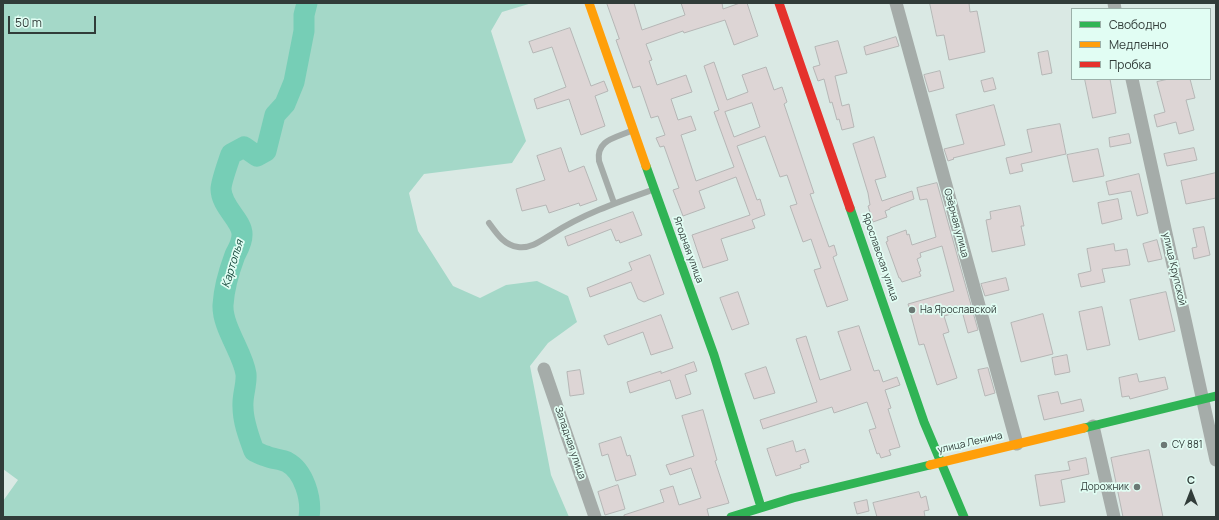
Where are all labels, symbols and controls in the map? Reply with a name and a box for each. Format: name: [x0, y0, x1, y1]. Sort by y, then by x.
scale bar: [10, 8, 98, 34]
legend: [1071, 8, 1211, 80]
text: 50 m: [15, 14, 42, 31]
text: Свободно: [1109, 16, 1167, 33]
text: Медленно: [1109, 36, 1169, 53]
text: Пробка: [1109, 56, 1151, 73]
street label: Озёрная улица: [941, 187, 971, 259]
street label: Ярославская улица: [859, 212, 901, 302]
street label: Ягодная улица: [670, 215, 706, 285]
street label: улица Крупской: [1160, 231, 1188, 307]
water label: Картопья: [219, 238, 247, 290]
place label: На Ярославской: [920, 304, 997, 316]
marker: На Ярославской: [907, 305, 917, 315]
street label: Западная улица: [552, 405, 588, 481]
street label: улица Ленина: [936, 430, 1004, 456]
place label: СУ 881: [1172, 439, 1203, 451]
marker: СУ 881: [1159, 440, 1169, 450]
north arrow: [1171, 472, 1211, 512]
text: С: [1187, 472, 1195, 487]
place label: Дорожник: [1080, 481, 1129, 493]
marker: Дорожник: [1132, 482, 1142, 492]

